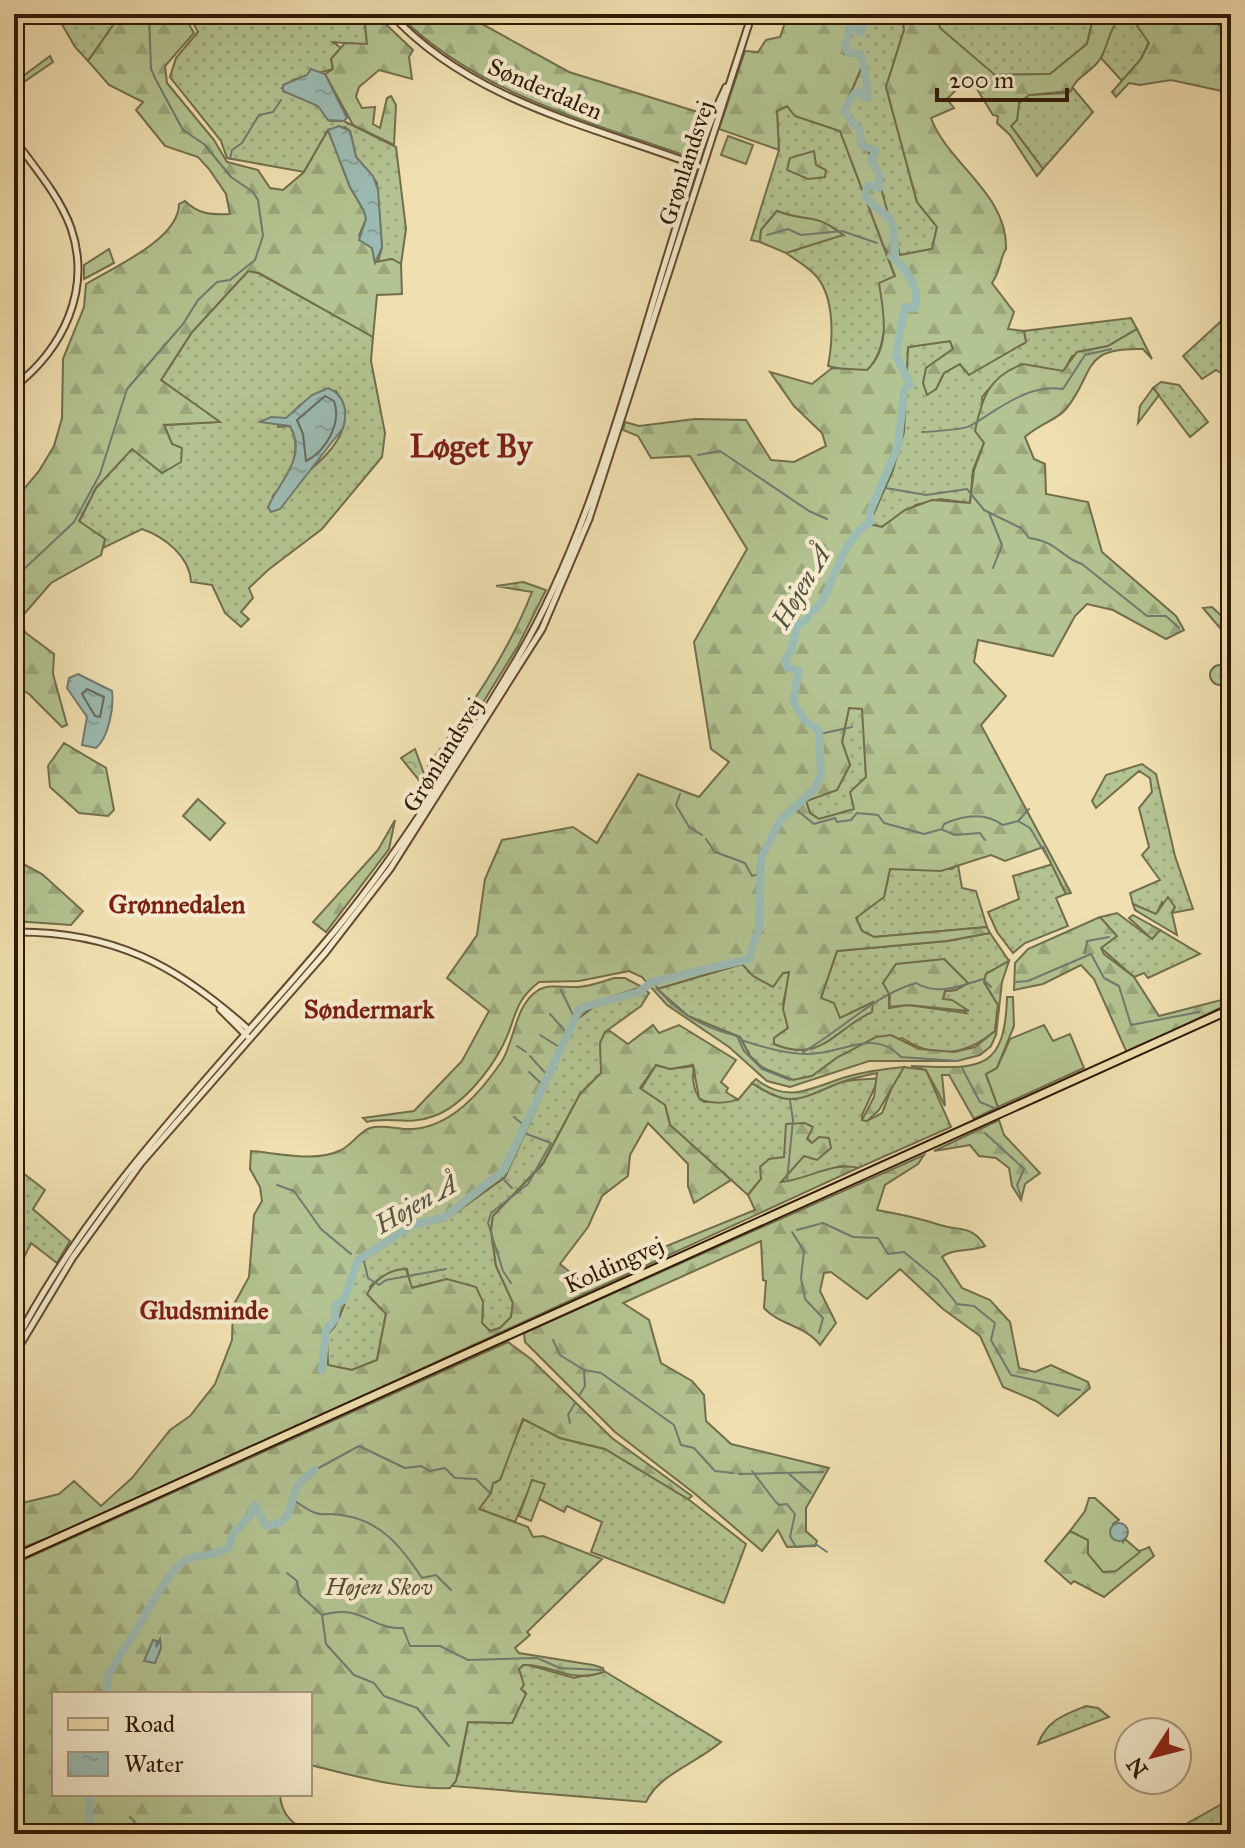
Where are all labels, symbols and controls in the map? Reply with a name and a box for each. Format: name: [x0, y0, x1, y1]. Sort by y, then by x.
street label: Sønderdalen: [483, 51, 607, 127]
scale bar: [937, 52, 1067, 102]
text: 200 m: [949, 65, 1014, 95]
street label: Grønlandsvej: [652, 97, 720, 229]
district label: Løget By: [410, 427, 533, 466]
water label: Højen Å: [764, 539, 838, 635]
street label: Grønlandsvej: [396, 692, 490, 818]
district label: Grønnedalen: [109, 888, 245, 920]
district label: Søndermark: [304, 993, 435, 1025]
water label: Højen Å: [368, 1167, 464, 1241]
street label: Koldingvej: [560, 1230, 668, 1300]
district label: Gludsminde: [139, 1294, 269, 1326]
park label: Højen Skov: [324, 1572, 433, 1602]
legend: [52, 1692, 312, 1796]
text: Road: [124, 1709, 175, 1739]
north arrow: [1113, 1716, 1193, 1796]
text: Water: [124, 1749, 183, 1779]
text: N: [1121, 1752, 1154, 1783]

